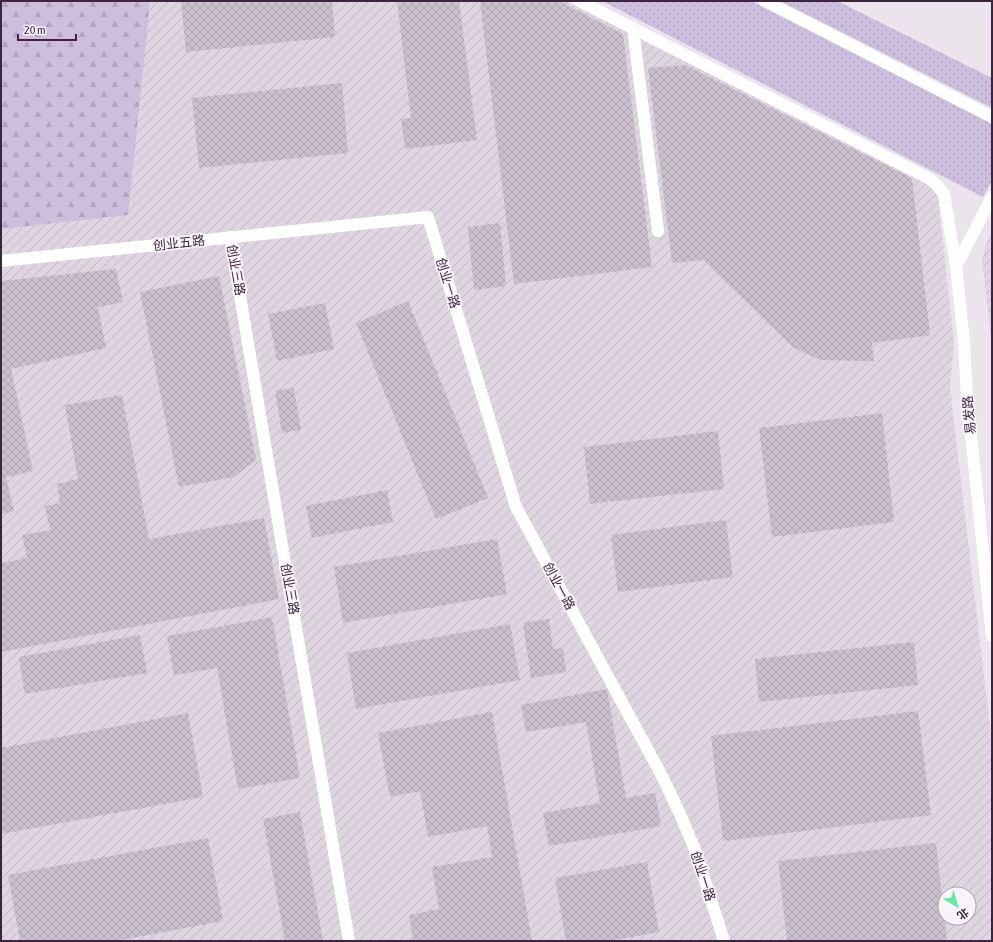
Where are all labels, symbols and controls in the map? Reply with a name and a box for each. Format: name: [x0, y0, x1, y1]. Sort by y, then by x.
scale bar: [18, 16, 76, 42]
text: 20 m: [24, 23, 46, 37]
street label: 创业五路: [152, 233, 206, 253]
street label: 创业三路: [224, 243, 248, 297]
street label: 创业一路: [433, 256, 463, 310]
street label: 易发路: [960, 395, 978, 435]
street label: 创业一路: [540, 560, 578, 612]
street label: 创业三路: [278, 562, 302, 616]
street label: 创业一路: [688, 849, 718, 903]
north arrow: [937, 886, 977, 926]
text: 北: [955, 906, 971, 922]

